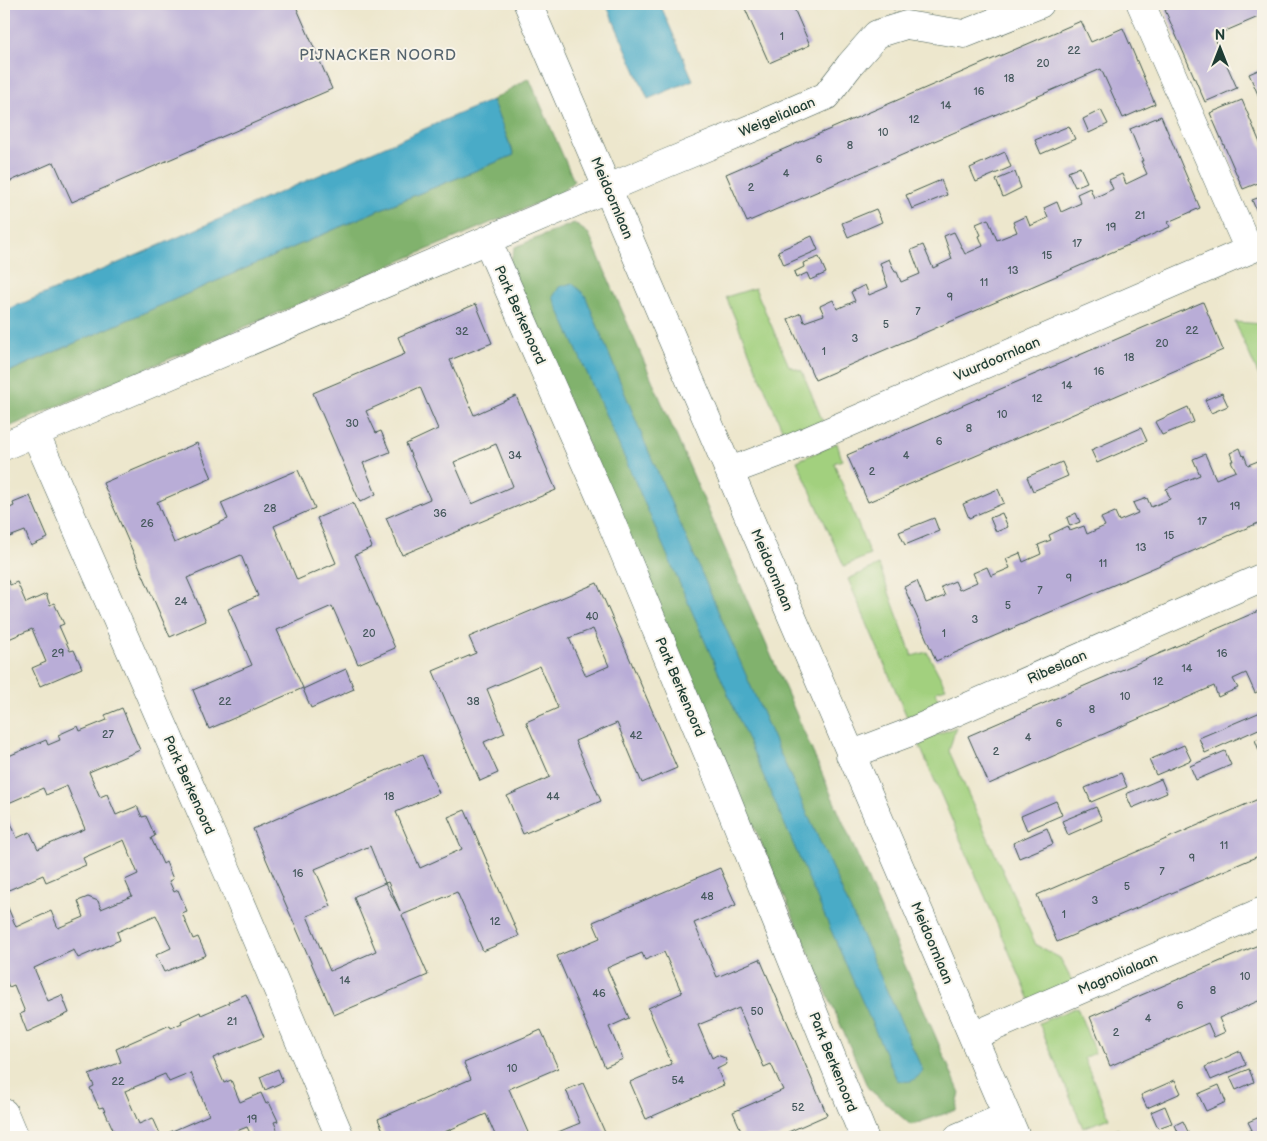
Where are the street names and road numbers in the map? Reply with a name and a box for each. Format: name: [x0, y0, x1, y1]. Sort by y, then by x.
street label: Weigelialaan: [736, 93, 818, 141]
street label: Meidoornlaan: [587, 154, 637, 242]
street label: Park Berkenoord: [491, 263, 549, 367]
street label: Vuurdoornlaan: [951, 333, 1043, 385]
street label: Meidoornlaan: [747, 526, 797, 614]
street label: Park Berkenoord: [651, 635, 709, 739]
street label: Ribeslaan: [1025, 646, 1089, 688]
street label: Park Berkenoord: [160, 733, 218, 837]
street label: Meidoornlaan: [907, 899, 957, 987]
street label: Magnolialaan: [1076, 950, 1161, 998]
street label: Park Berkenoord: [805, 1010, 861, 1114]

